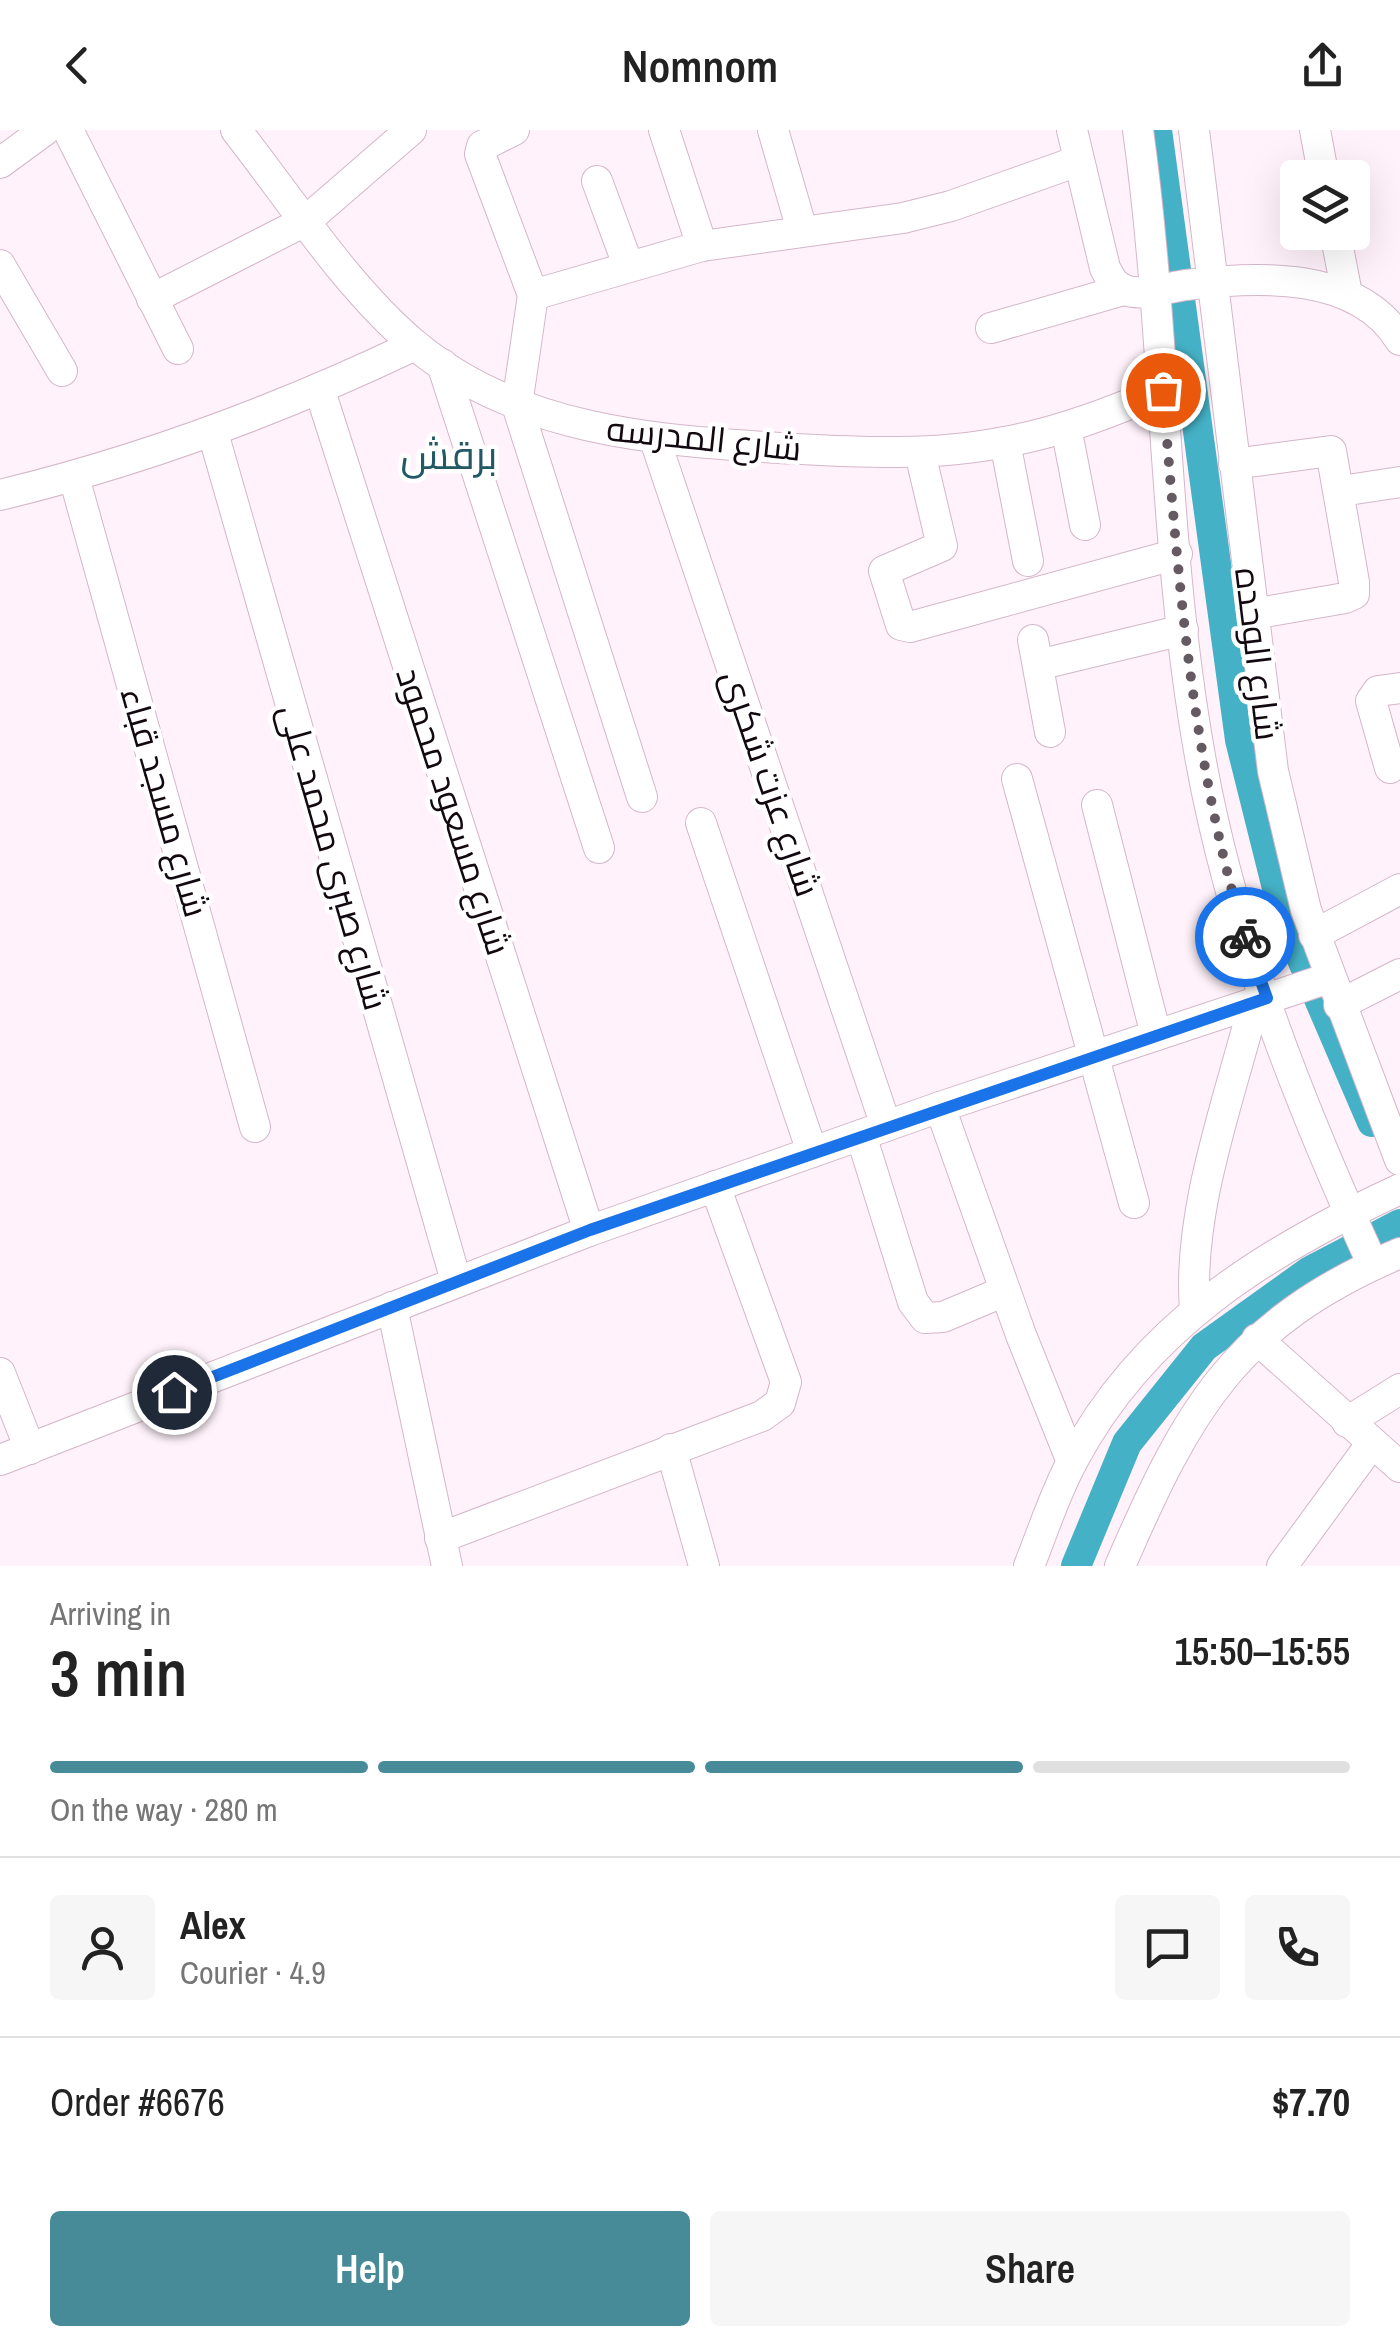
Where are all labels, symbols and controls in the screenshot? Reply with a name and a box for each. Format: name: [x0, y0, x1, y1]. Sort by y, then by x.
text: Nomnom: [622, 35, 778, 96]
icon: back: [50, 38, 105, 93]
icon: share: [1295, 38, 1350, 93]
map controls: [1280, 160, 1370, 250]
button: layers: [1280, 160, 1370, 250]
pin: [1121, 348, 1206, 433]
icon: bag: [1136, 363, 1191, 418]
street label: شارع المدرسه: [604, 404, 804, 472]
district label: برقش: [401, 428, 497, 481]
street label: شارع الوحده: [1224, 565, 1292, 743]
street label: شارع مسعود محمود: [385, 661, 523, 961]
street label: شارع عزت شكرى: [710, 664, 832, 902]
street label: شارع مسجد قباء: [110, 682, 220, 922]
street label: شارع صبرى محمد على: [268, 699, 400, 1015]
courier: [1195, 887, 1295, 987]
icon: bike: [1218, 910, 1273, 965]
pin: [132, 1350, 217, 1435]
icon: home: [147, 1365, 202, 1420]
text: Arriving in: [50, 1592, 171, 1635]
text: 15:50–15:55: [1174, 1626, 1350, 1677]
text: 3 min: [50, 1629, 187, 1716]
text: On the way · 280 m: [50, 1788, 278, 1831]
button: person: [50, 1895, 155, 2000]
button: chat: [1115, 1895, 1220, 2000]
button: phone: [1245, 1895, 1350, 2000]
text: Alex: [180, 1900, 246, 1951]
text: Courier · 4.9: [180, 1951, 326, 1994]
text: Order #6676: [50, 2077, 225, 2128]
text: $7.70: [1272, 2077, 1350, 2128]
button: Help: [50, 2211, 690, 2326]
button: Share: [710, 2211, 1350, 2326]

